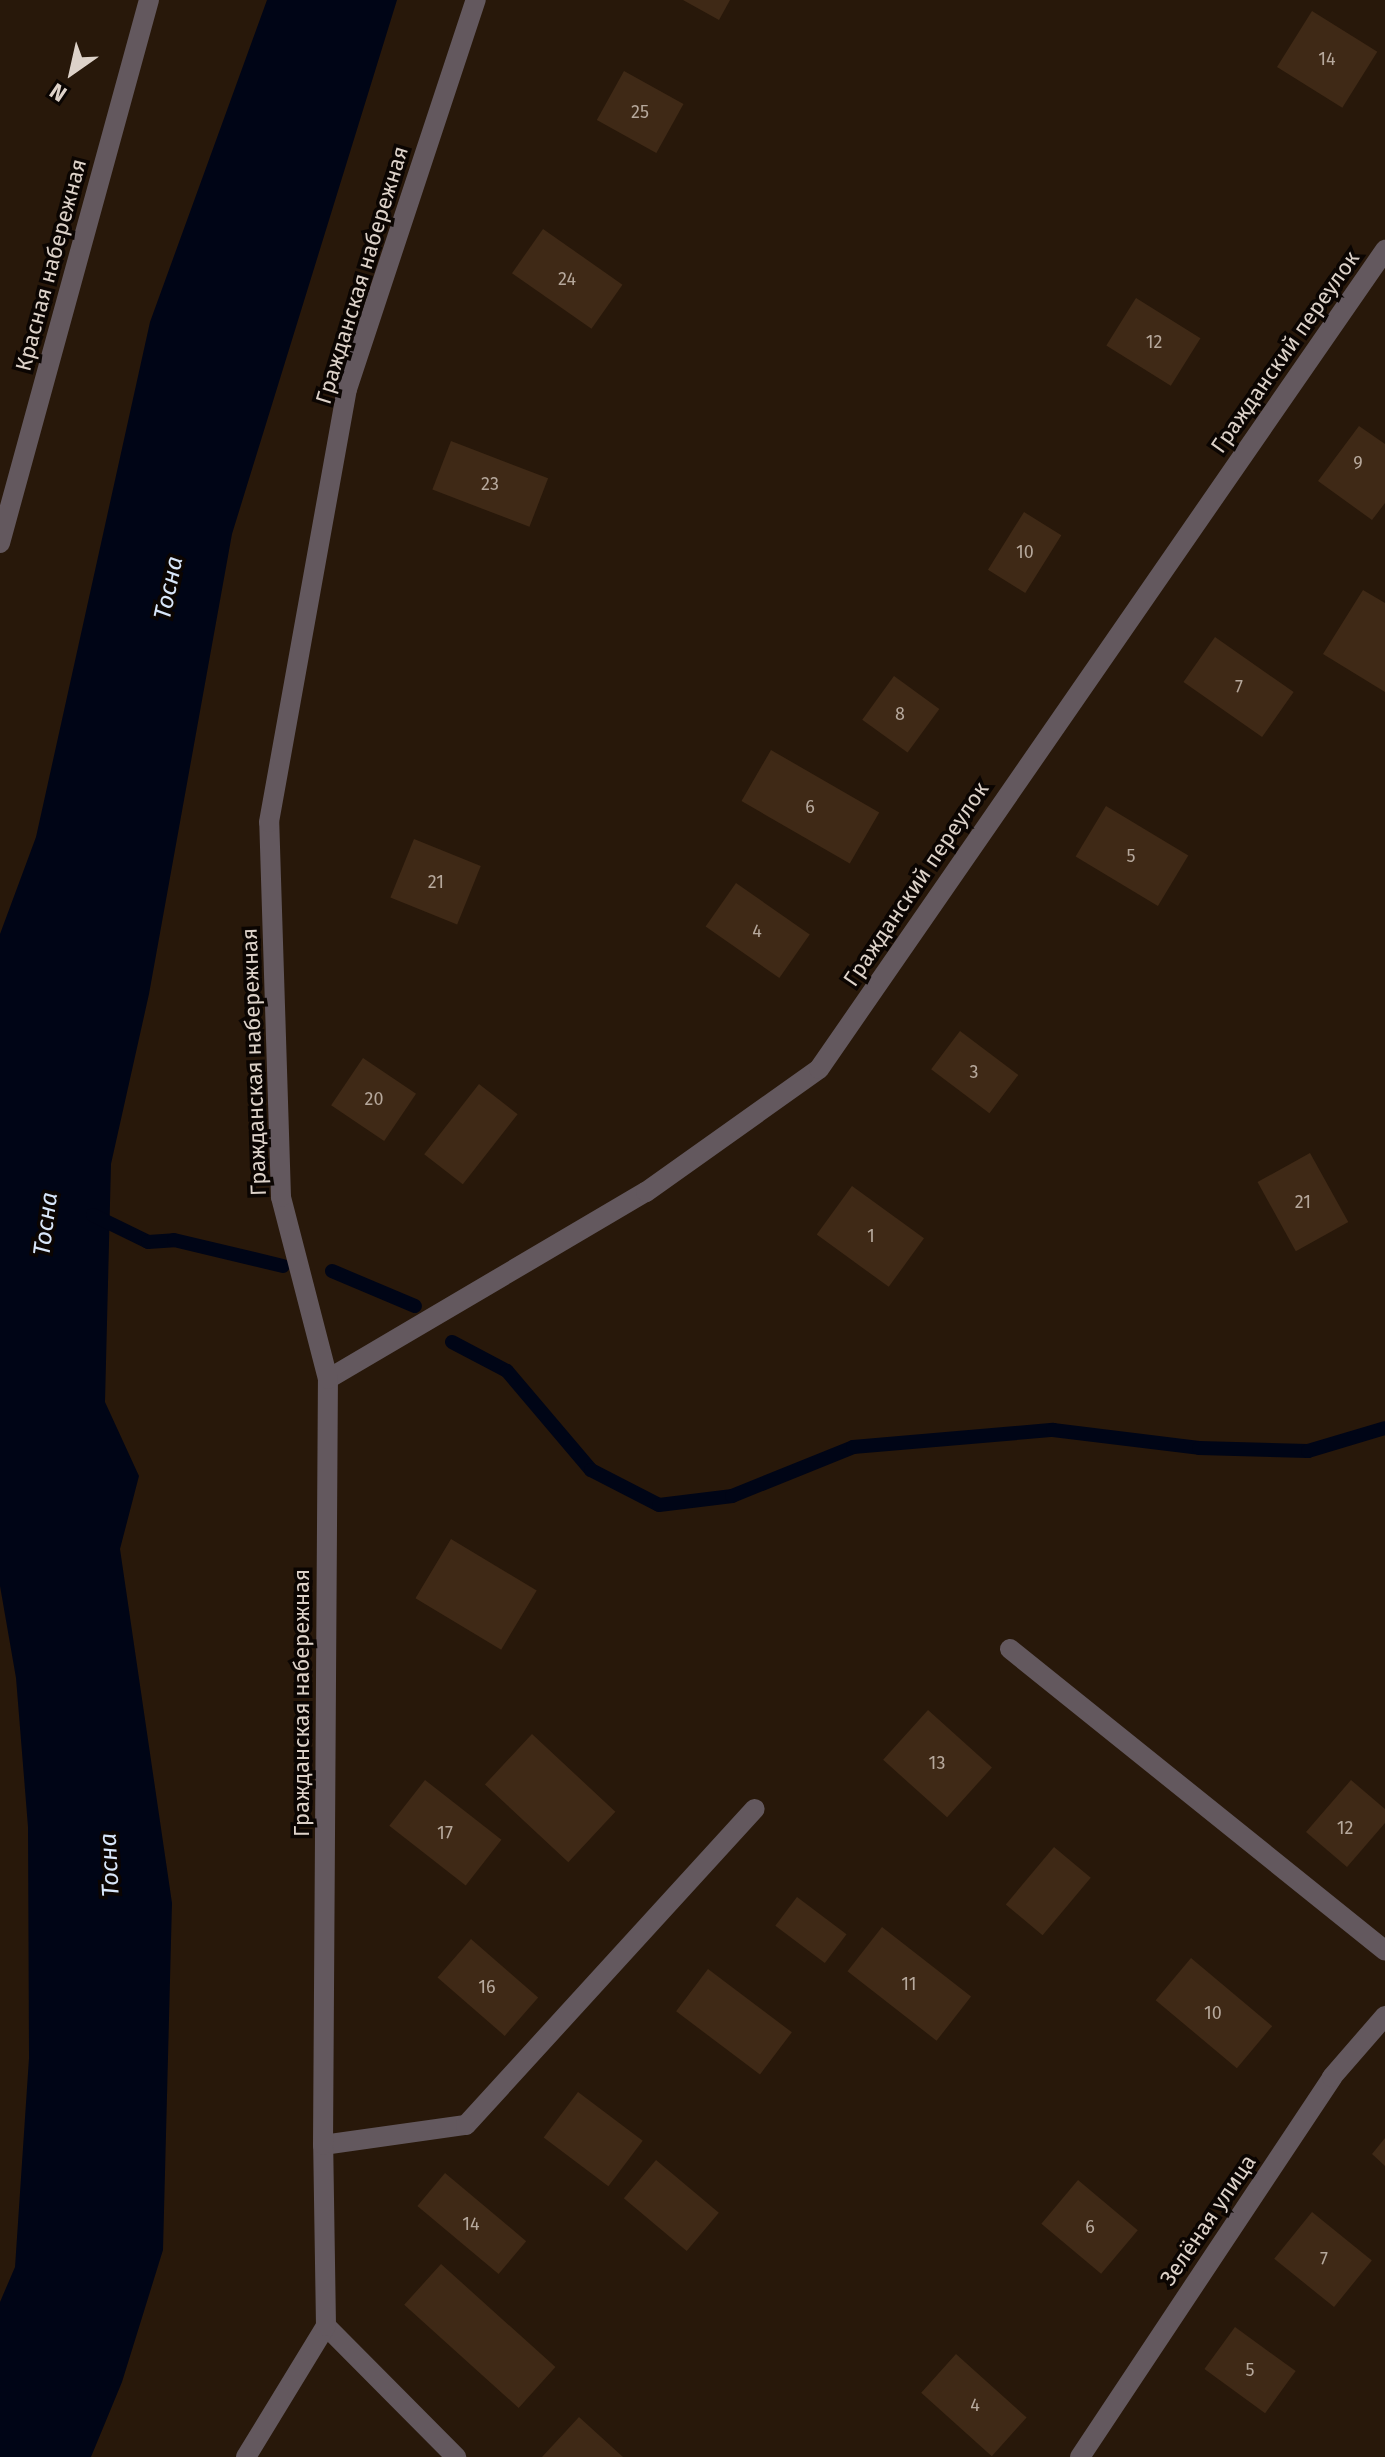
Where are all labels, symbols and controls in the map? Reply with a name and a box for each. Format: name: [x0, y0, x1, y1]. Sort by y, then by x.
north arrow: [32, 32, 112, 112]
house number: 14: [1318, 48, 1336, 70]
text: N: [45, 77, 72, 108]
house number: 25: [631, 101, 649, 123]
street label: Гражданская набережная: [310, 143, 414, 407]
street label: Красная набережная: [10, 156, 92, 374]
street label: Гражданский переулок: [1205, 246, 1365, 458]
house number: 24: [558, 268, 576, 290]
house number: 12: [1146, 331, 1162, 353]
house number: 9: [1353, 452, 1363, 474]
house number: 23: [481, 473, 499, 495]
house number: 10: [1016, 541, 1034, 563]
water label: Тосна: [148, 554, 190, 622]
house number: 7: [1235, 676, 1243, 698]
house number: 8: [895, 703, 905, 725]
street label: Гражданский переулок: [838, 777, 994, 991]
house number: 6: [805, 796, 815, 818]
house number: 5: [1126, 845, 1136, 867]
house number: 21: [428, 871, 444, 893]
house number: 4: [752, 920, 762, 942]
street label: Гражданская набережная: [236, 928, 272, 1196]
house number: 3: [970, 1061, 978, 1083]
house number: 20: [365, 1088, 383, 1110]
water label: Тосна: [28, 1191, 64, 1257]
house number: 21: [1295, 1191, 1311, 1213]
house number: 1: [867, 1225, 875, 1247]
street label: Гражданская набережная: [289, 1569, 315, 1837]
house number: 13: [929, 1752, 945, 1774]
house number: 12: [1337, 1817, 1353, 1839]
house number: 17: [437, 1822, 453, 1844]
water label: Тосна: [94, 1832, 126, 1898]
house number: 11: [901, 1973, 917, 1995]
house number: 16: [478, 1976, 496, 1998]
house number: 10: [1204, 2002, 1222, 2024]
street label: Зелёная улица: [1155, 2150, 1261, 2290]
house number: 14: [462, 2213, 480, 2235]
house number: 6: [1085, 2216, 1095, 2238]
house number: 7: [1320, 2248, 1328, 2270]
house number: 5: [1245, 2359, 1255, 2381]
house number: 4: [970, 2394, 980, 2416]

